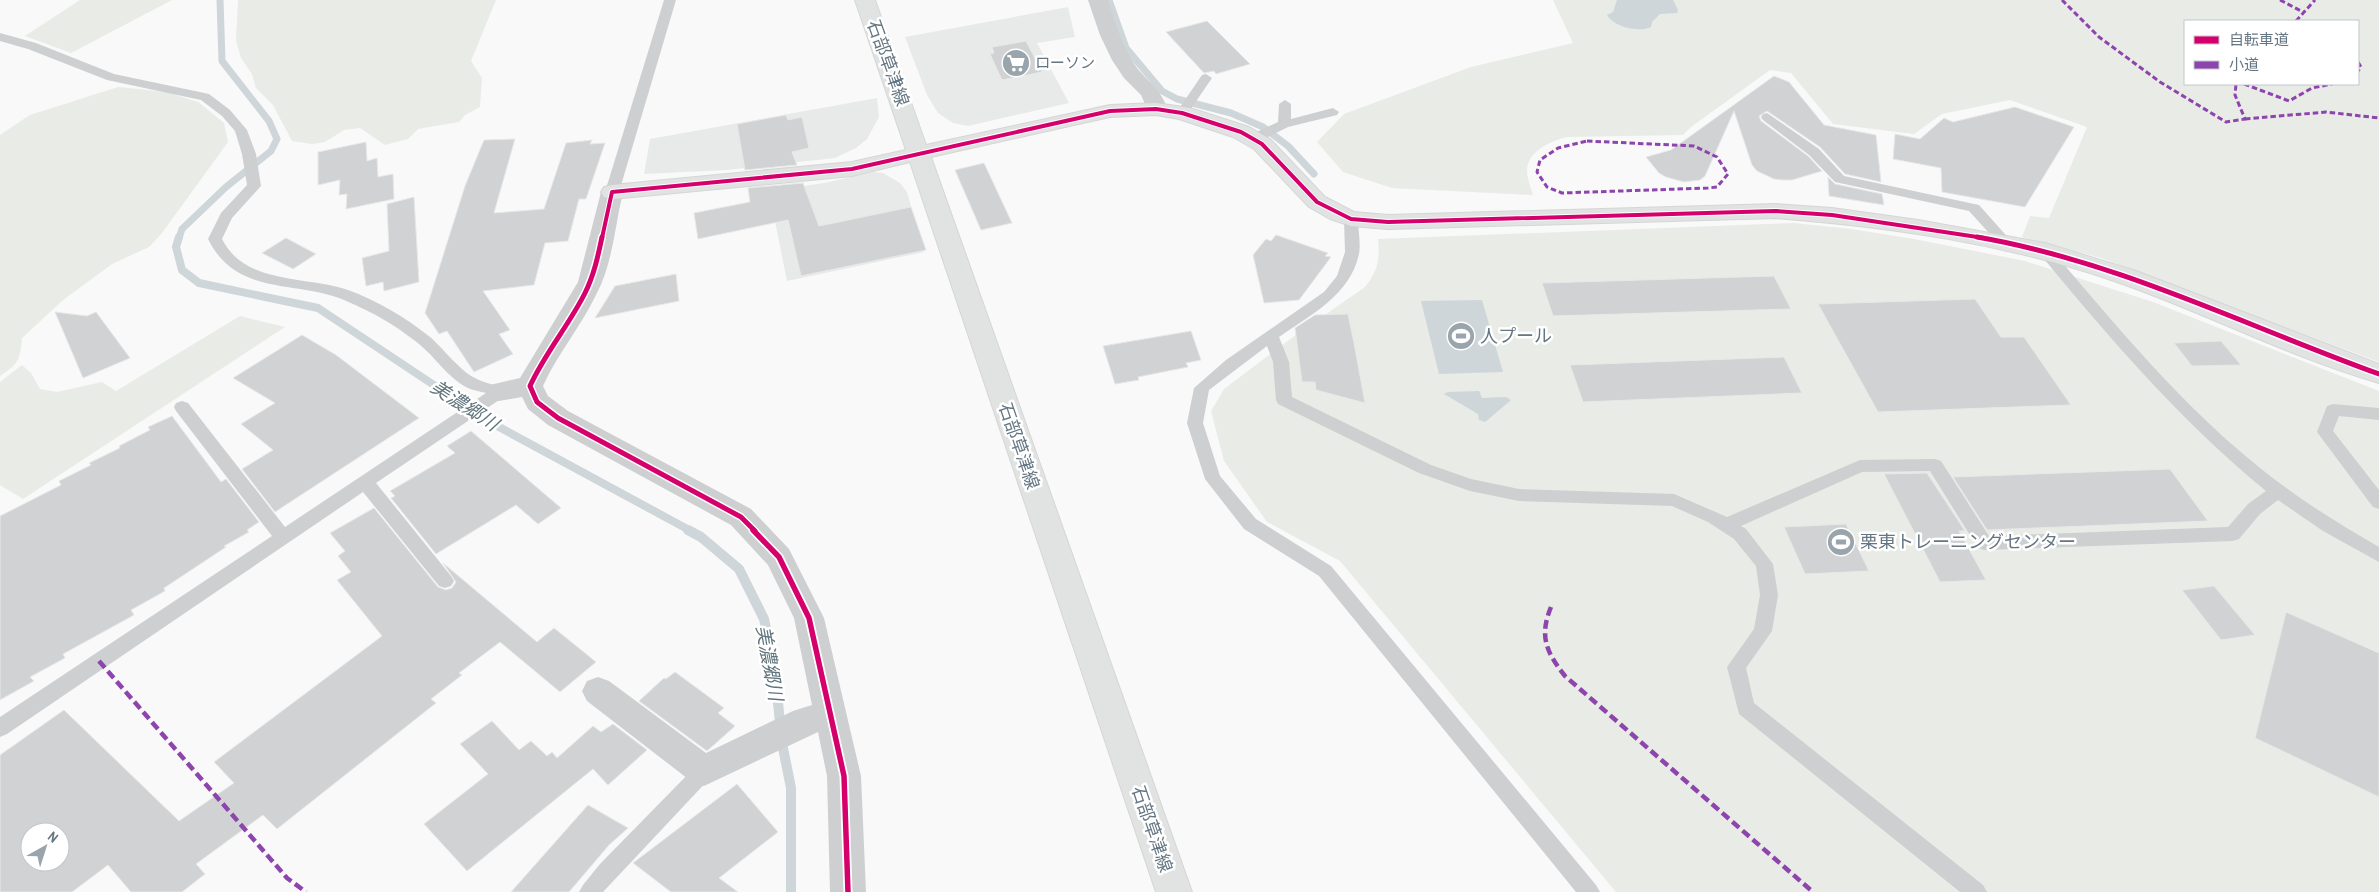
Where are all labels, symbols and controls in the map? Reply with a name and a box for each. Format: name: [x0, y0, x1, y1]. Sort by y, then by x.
street label: 石部草津線: [861, 16, 916, 109]
legend: [2184, 20, 2359, 85]
text: 自転車道: [2229, 29, 2289, 50]
supermarket icon: ローソン: [1001, 48, 1031, 78]
place label: ローソン: [1035, 52, 1095, 73]
text: 小道: [2229, 54, 2259, 75]
sports icon: 人プール: [1446, 321, 1476, 351]
place label: 人プール: [1480, 323, 1552, 348]
water label: 美濃郷川: [426, 373, 506, 438]
street label: 石部草津線: [993, 399, 1046, 492]
sports icon: 栗東トレーニングセンター: [1826, 527, 1856, 557]
place label: 栗東トレーニングセンター: [1860, 529, 2076, 554]
water label: 美濃郷川: [751, 623, 790, 705]
street label: 石部草津線: [1126, 782, 1179, 875]
north arrow: [20, 822, 70, 872]
text: N: [44, 827, 62, 847]

